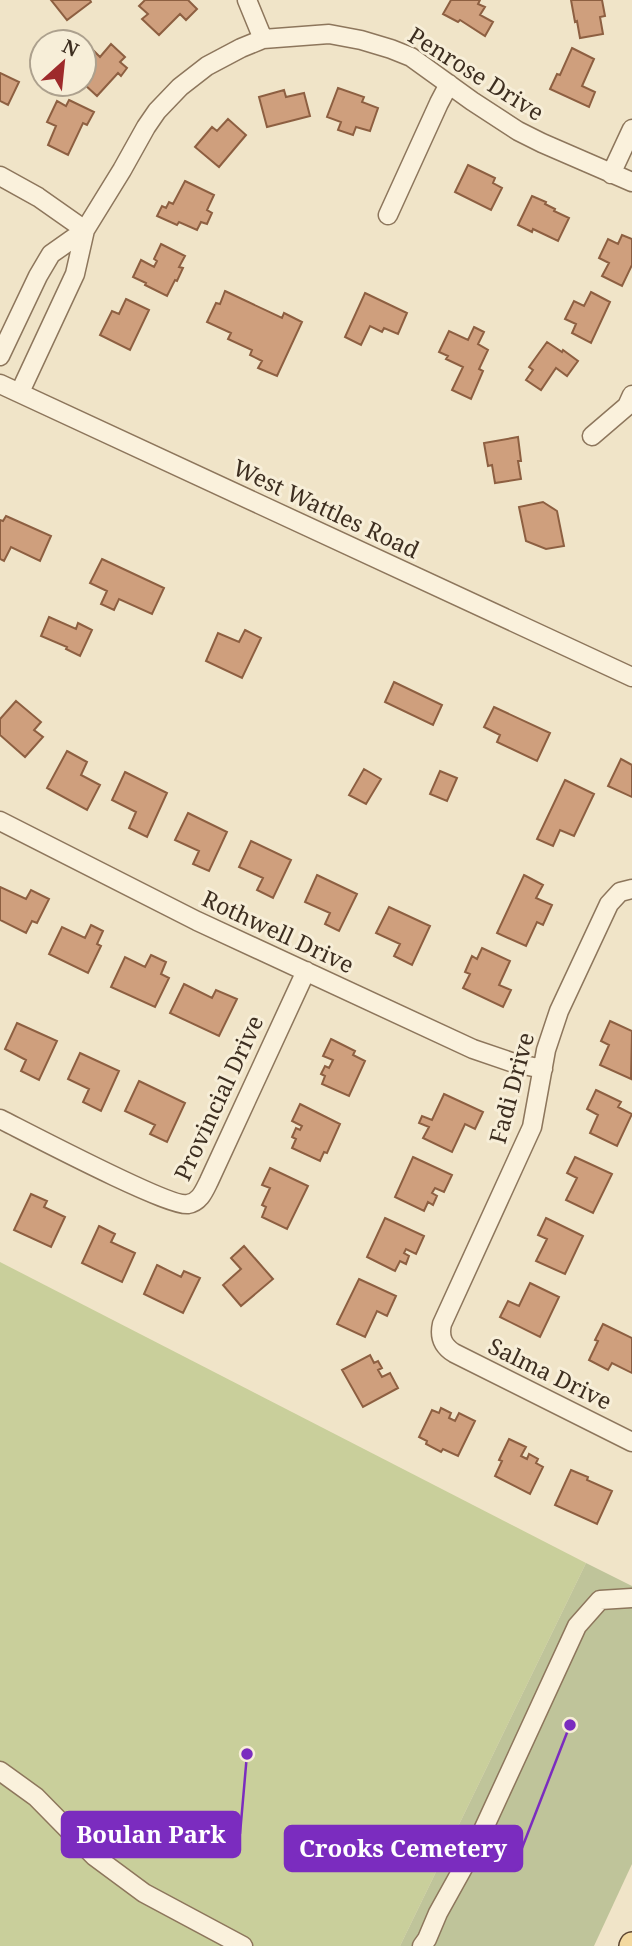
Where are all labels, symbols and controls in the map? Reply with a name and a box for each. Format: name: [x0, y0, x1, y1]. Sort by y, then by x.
street label: Penrose Drive: [403, 19, 550, 128]
north arrow: [28, 28, 98, 98]
text: N: [58, 33, 83, 63]
street label: West Wattles Road: [228, 451, 425, 565]
street label: Rothwell Drive: [197, 882, 359, 980]
street label: Provincial Drive: [166, 1010, 270, 1185]
street label: Fadi Drive: [481, 1029, 541, 1147]
street label: Salma Drive: [483, 1329, 618, 1417]
callout: Boulan Park: [62, 1812, 240, 1857]
text: Boulan Park: [76, 1817, 226, 1850]
callout: Crooks Cemetery: [285, 1826, 522, 1871]
text: Crooks Cemetery: [299, 1831, 507, 1864]

